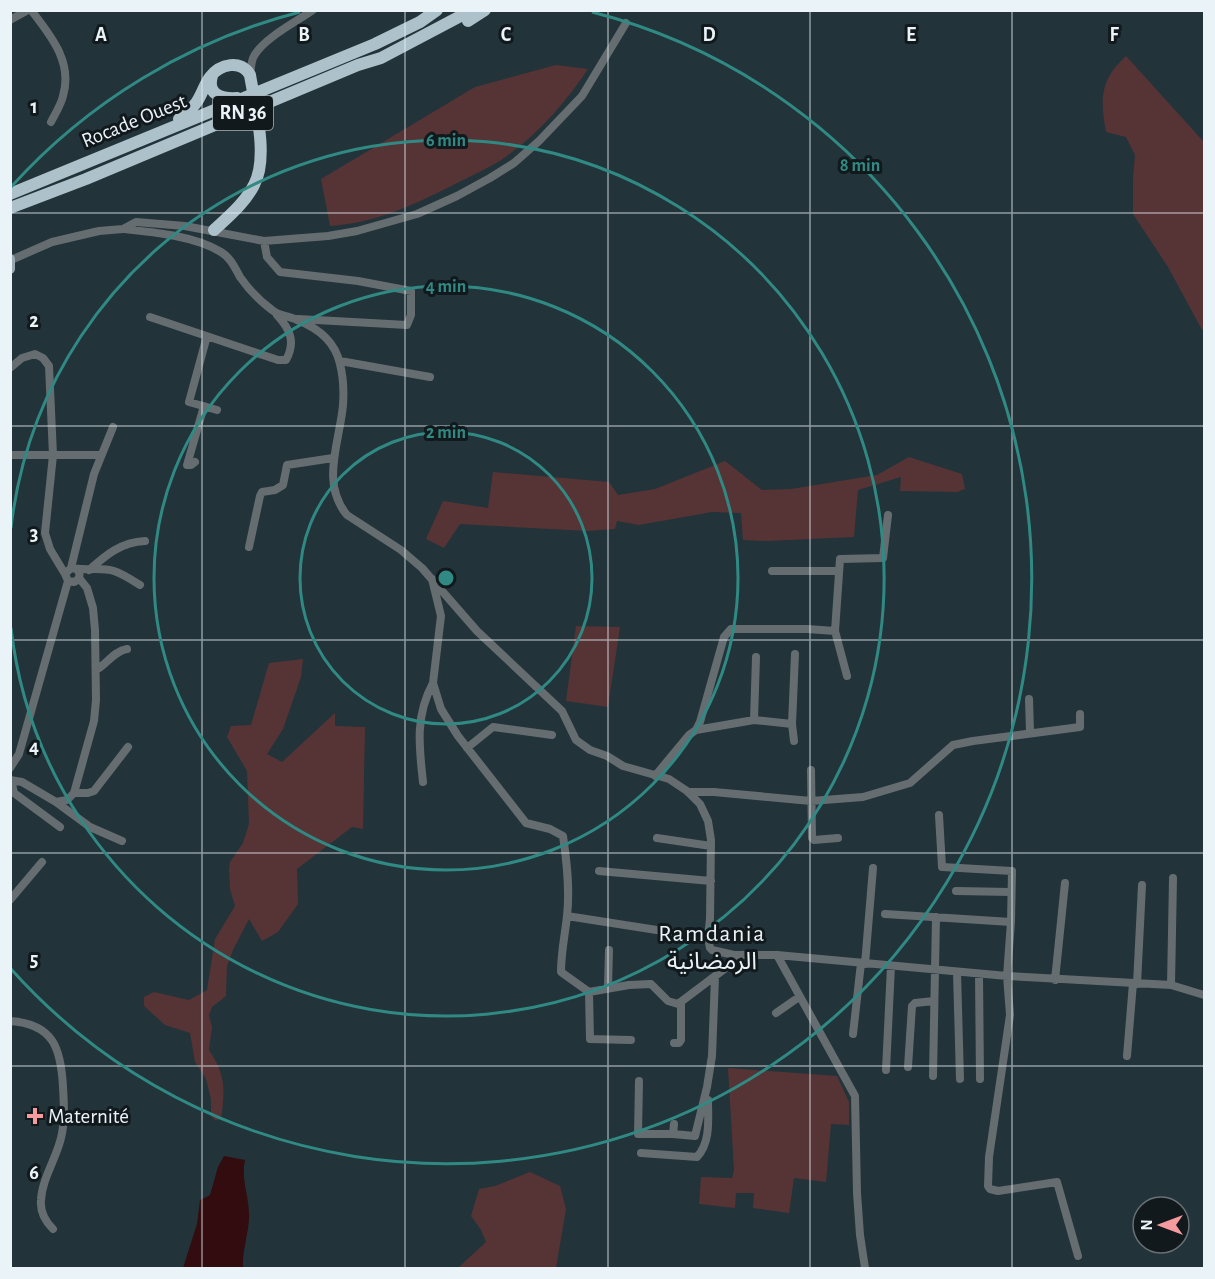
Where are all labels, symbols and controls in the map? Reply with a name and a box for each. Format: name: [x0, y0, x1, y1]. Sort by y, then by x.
text: A: [95, 25, 107, 45]
text: B: [298, 25, 310, 45]
text: C: [501, 25, 512, 45]
text: D: [702, 25, 716, 45]
text: E: [906, 25, 916, 45]
text: F: [1109, 25, 1119, 45]
street label: Rocade Ouest: [79, 90, 190, 152]
road number: RN 36: [213, 96, 273, 130]
text: 1: [30, 97, 38, 117]
text: 6 min: [426, 132, 466, 150]
text: 8 min: [840, 157, 880, 175]
text: 4 min: [426, 278, 466, 296]
text: 2: [29, 311, 39, 331]
text: 2 min: [426, 424, 466, 442]
text: 3: [30, 524, 38, 544]
centre of rings: [436, 568, 456, 588]
text: 4: [29, 737, 39, 757]
district label: Ramdania الرمضانية: [658, 922, 766, 975]
text: 5: [30, 950, 38, 970]
place label: Maternité: [48, 1106, 129, 1127]
marker: Maternité: [26, 1107, 44, 1125]
text: 6: [29, 1163, 39, 1183]
north arrow: [1131, 1195, 1191, 1255]
text: N: [1139, 1219, 1155, 1231]

